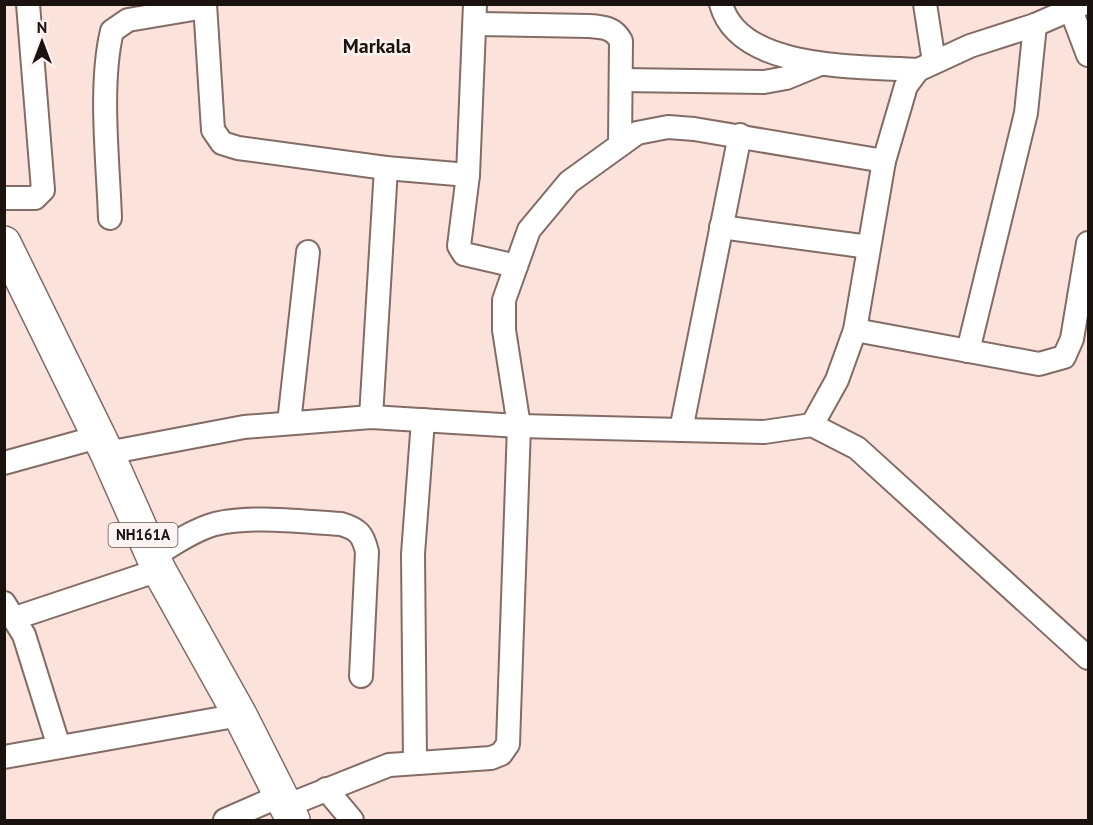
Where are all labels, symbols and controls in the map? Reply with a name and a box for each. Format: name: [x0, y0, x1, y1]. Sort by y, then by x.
north arrow: [12, 12, 72, 72]
text: N: [37, 17, 47, 37]
district label: Markala: [343, 33, 411, 59]
road number: NH161A: [108, 523, 178, 547]

